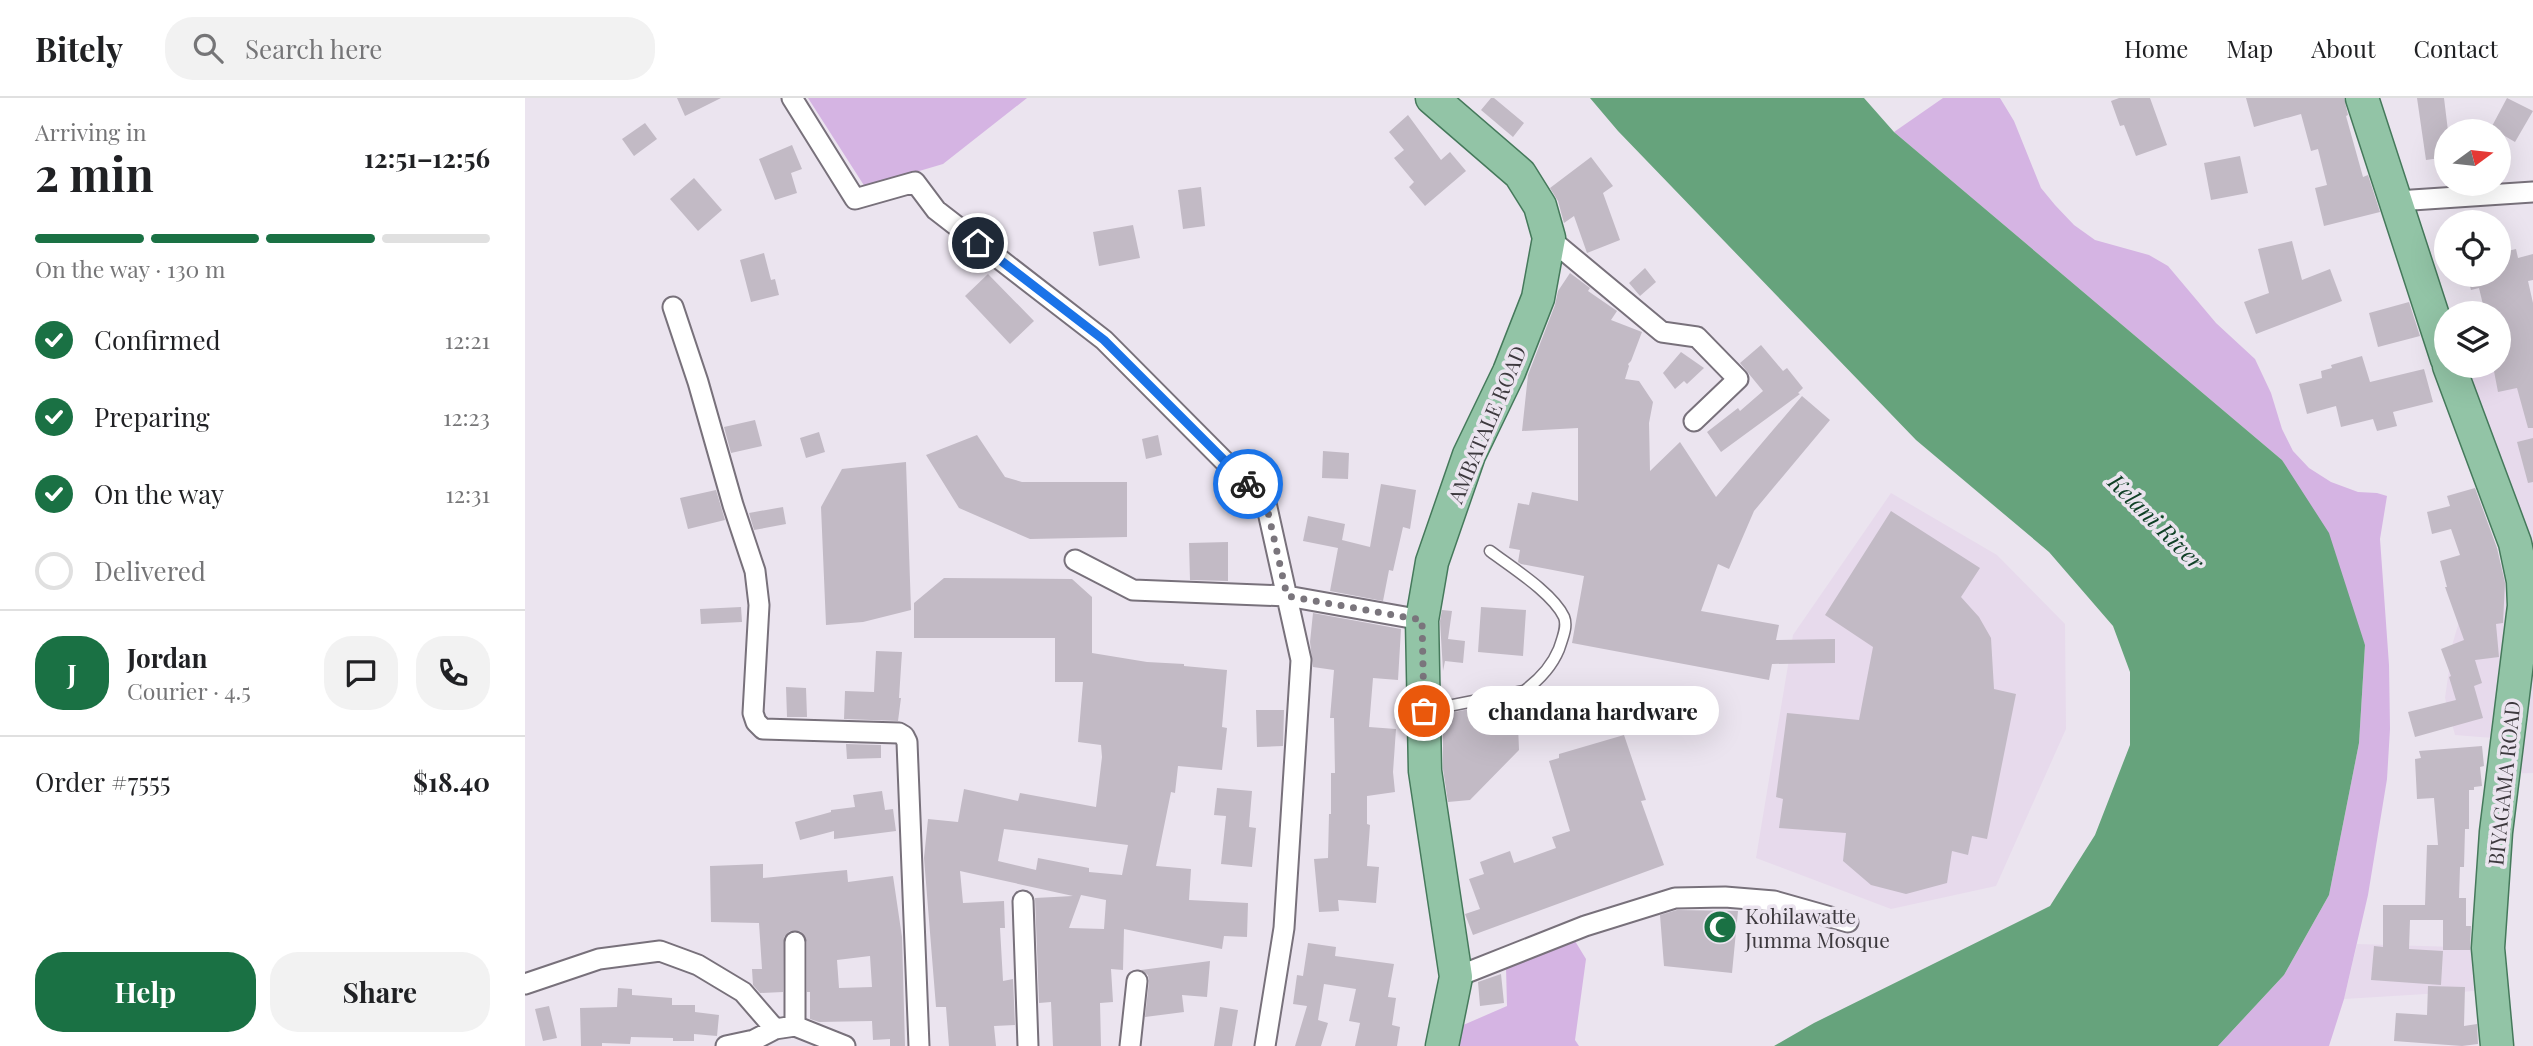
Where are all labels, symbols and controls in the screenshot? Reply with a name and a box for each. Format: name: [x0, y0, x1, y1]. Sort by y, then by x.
search box: [165, 17, 655, 80]
text: Bitely: [35, 26, 123, 70]
icon: search: [189, 29, 227, 67]
text: Search here: [245, 31, 383, 66]
text: Home: [2124, 32, 2188, 64]
text: Map: [2226, 32, 2273, 64]
text: About: [2311, 32, 2375, 64]
text: Contact: [2413, 32, 2498, 64]
text: Arriving in: [35, 116, 147, 147]
north arrow: [2434, 119, 2511, 196]
map controls: [2434, 119, 2511, 378]
text: 12:51–12:56: [364, 140, 490, 175]
text: 2 min: [35, 142, 154, 204]
button: locate: [2434, 210, 2511, 287]
pin: [948, 213, 1008, 273]
icon: home: [959, 224, 997, 262]
text: On the way · 130 m: [35, 253, 226, 284]
button: layers: [2434, 301, 2511, 378]
icon: check: [35, 321, 73, 359]
text: Confirmed: [94, 322, 221, 357]
text: 12:21: [445, 324, 490, 355]
street label: AMBATALE ROAD: [1440, 341, 1532, 508]
icon: check: [35, 398, 73, 436]
text: Preparing: [94, 399, 210, 434]
text: 12:23: [443, 401, 490, 432]
courier: [1213, 449, 1283, 519]
icon: bike: [1229, 465, 1267, 503]
water label: Kelani River: [2102, 466, 2212, 576]
icon: check: [35, 475, 73, 513]
text: On the way: [94, 476, 224, 511]
text: 12:31: [445, 478, 490, 509]
text: Delivered: [94, 553, 206, 588]
button: chat: [324, 636, 398, 710]
button: phone: [416, 636, 490, 710]
text: Jordan: [127, 640, 207, 675]
text: J: [67, 656, 77, 691]
text: Courier · 4.5: [127, 675, 251, 706]
pin: [1394, 681, 1454, 741]
callout: chandana hardware: [1466, 686, 1718, 736]
icon: bag: [1405, 692, 1443, 730]
text: chandana hardware: [1488, 695, 1698, 726]
street label: BIYAGAMA ROAD: [2480, 699, 2526, 867]
text: Order #7555: [35, 764, 171, 799]
text: $18.40: [413, 764, 490, 799]
place label: Kohilawatte Jumma Mosque: [1744, 901, 1890, 953]
mosque icon: Kohilawatte Jumma Mosque: [1701, 908, 1739, 946]
button: Help: [35, 952, 256, 1032]
button: Share: [270, 952, 490, 1032]

